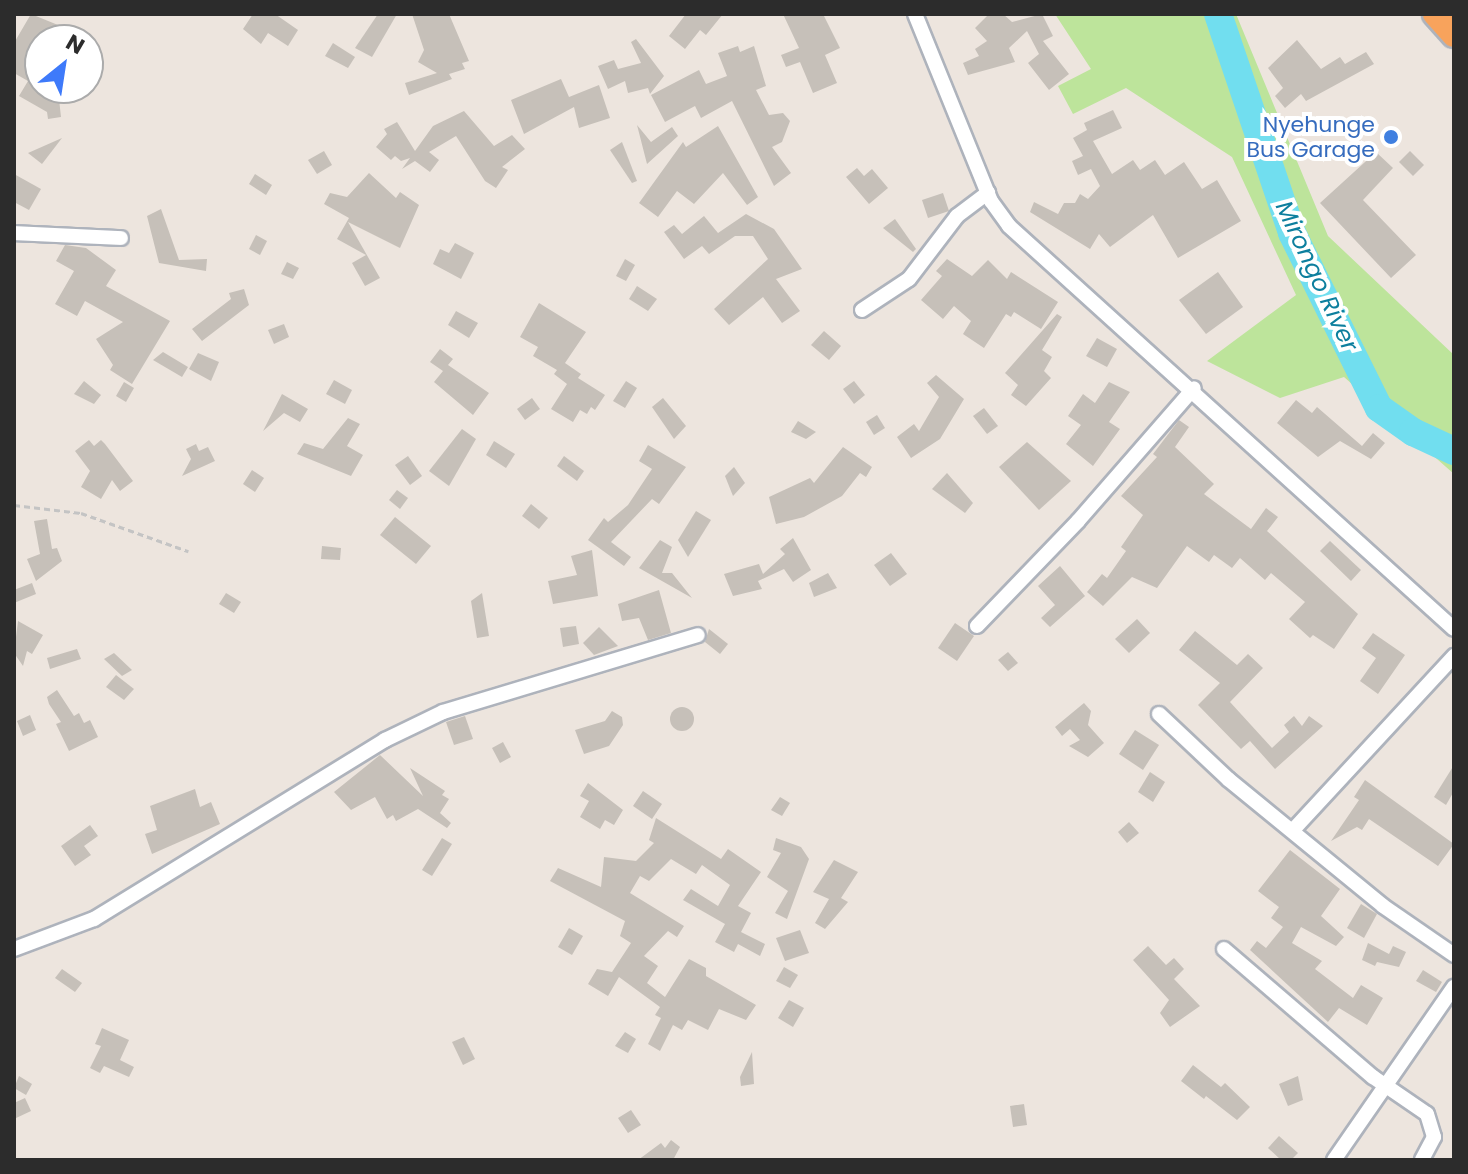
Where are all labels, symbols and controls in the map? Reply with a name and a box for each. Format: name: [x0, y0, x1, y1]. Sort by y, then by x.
north arrow: [24, 24, 104, 104]
text: N: [60, 27, 90, 62]
place label: Nyehunge Bus Garage: [1246, 111, 1375, 162]
marker: Nyehunge Bus Garage: [1382, 128, 1400, 146]
water label: Mirongo River: [1270, 196, 1364, 356]

